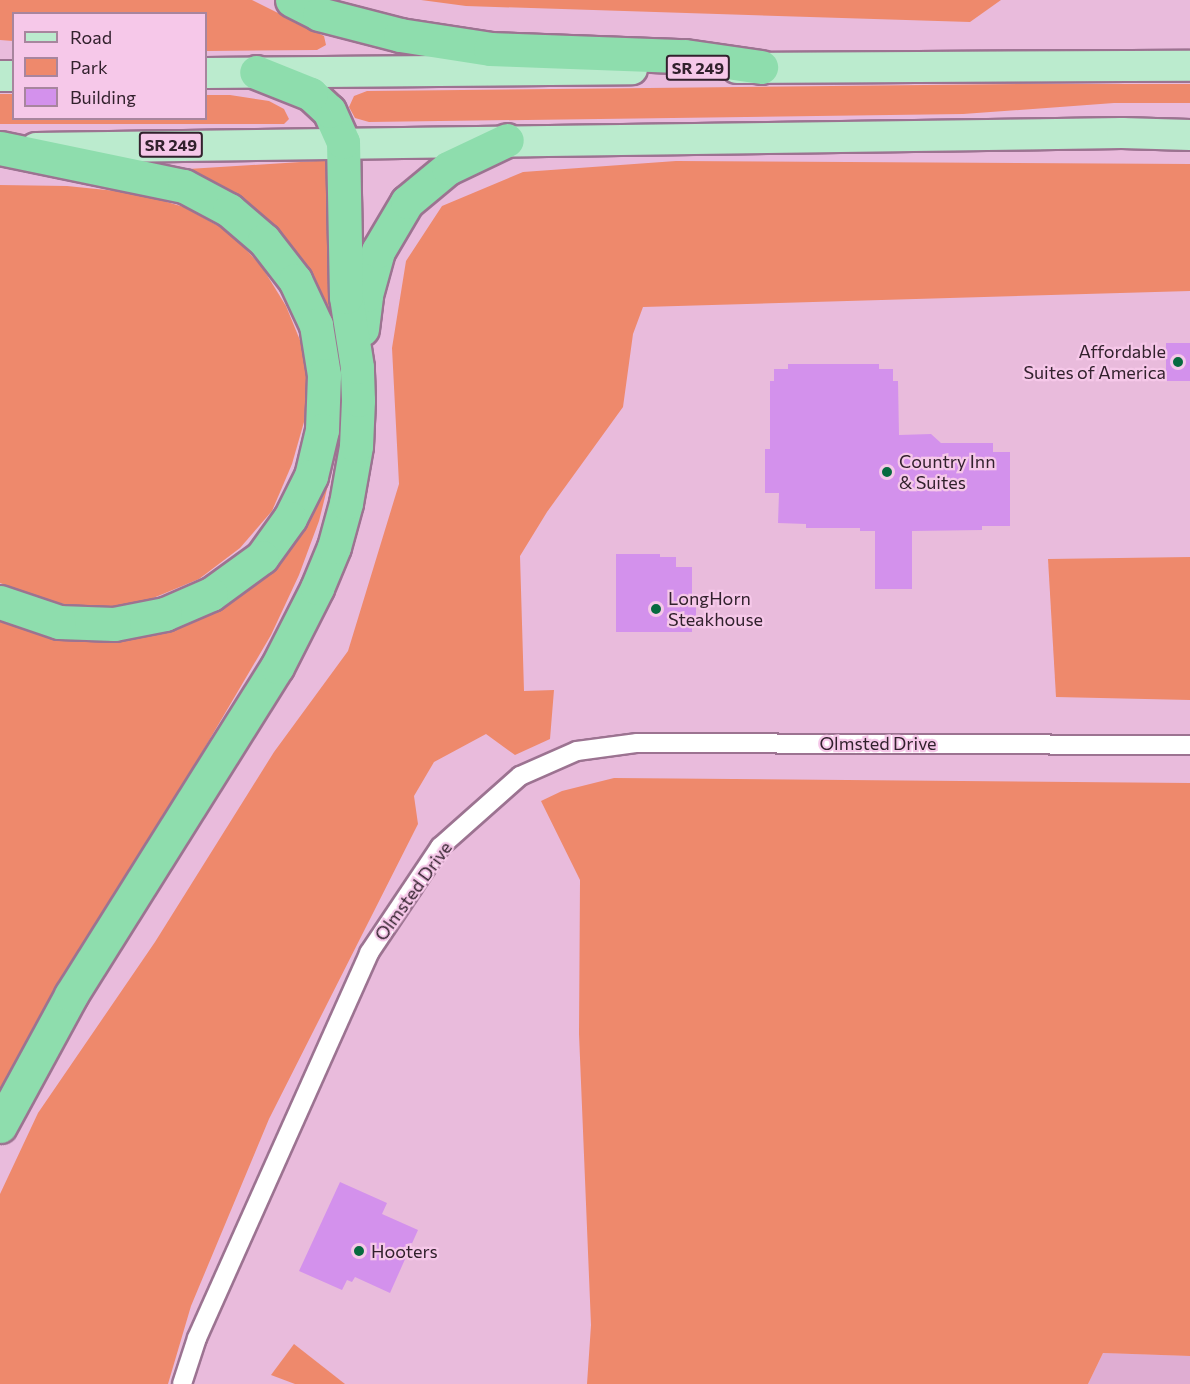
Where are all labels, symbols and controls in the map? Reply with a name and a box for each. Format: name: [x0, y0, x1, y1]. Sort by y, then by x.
legend: [12, 12, 207, 120]
text: Road: [70, 26, 112, 48]
road number: SR 249: [665, 55, 731, 81]
text: Park: [70, 56, 108, 78]
text: Building: [70, 86, 136, 108]
road number: SR 249: [138, 132, 204, 158]
place label: Affordable Suites of America: [1023, 341, 1166, 384]
marker: Affordable Suites of America: [1171, 355, 1185, 369]
place label: Country Inn & Suites: [899, 451, 995, 494]
marker: Country Inn & Suites: [880, 465, 894, 479]
place label: LongHorn Steakhouse: [668, 588, 763, 630]
marker: LongHorn Steakhouse: [649, 602, 663, 616]
street label: Olmsted Drive: [819, 732, 937, 754]
street label: Olmsted Drive: [370, 837, 456, 945]
place label: Hooters: [371, 1240, 438, 1262]
marker: Hooters: [352, 1244, 366, 1258]

